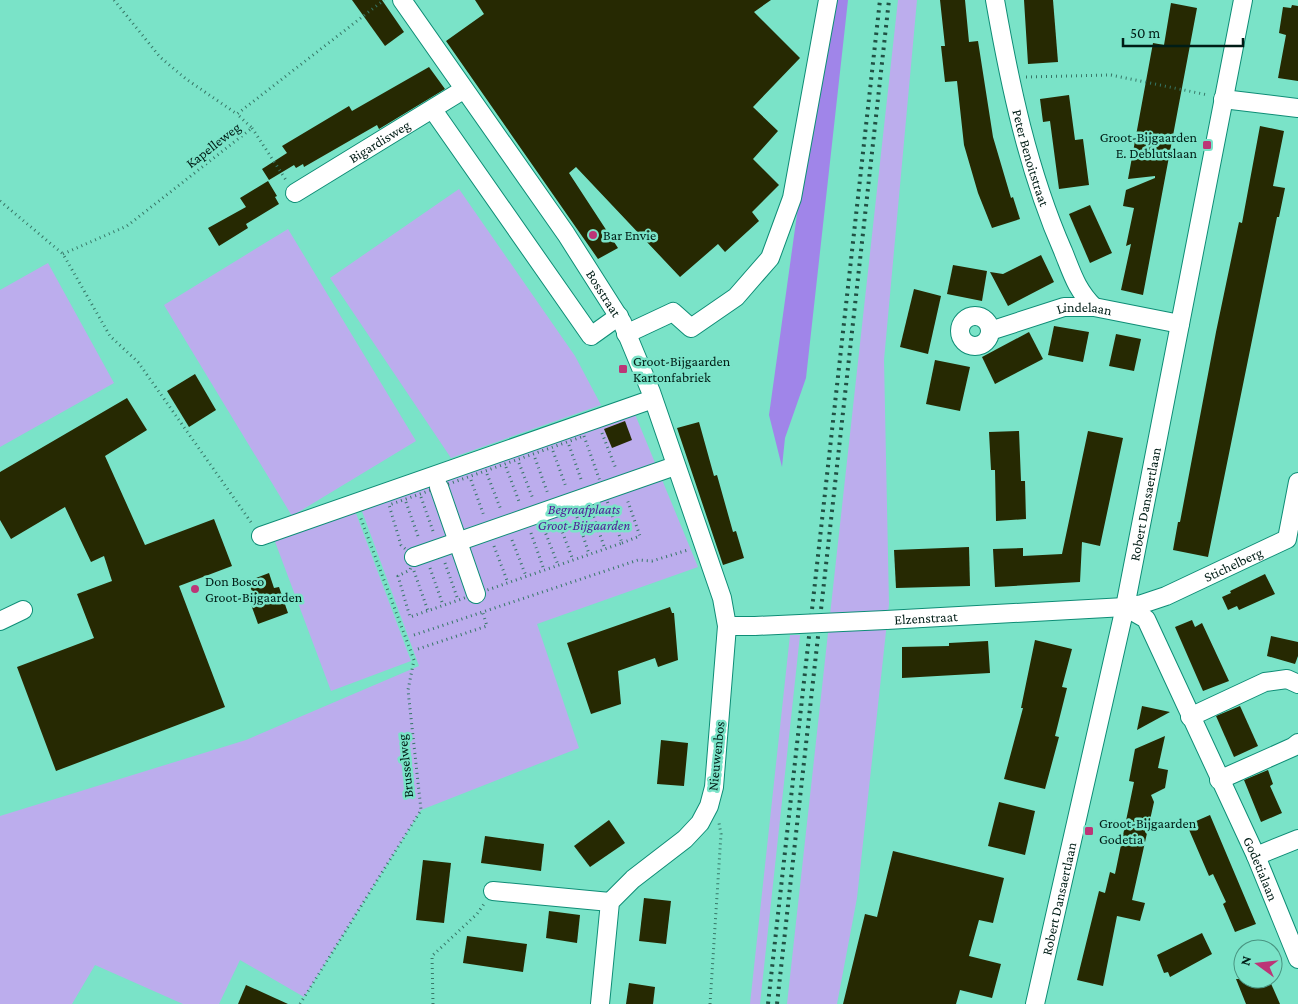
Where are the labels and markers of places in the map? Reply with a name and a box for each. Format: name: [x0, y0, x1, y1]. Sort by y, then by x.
place label: Groot-Bijgaarden E. Deblutslaan: [1100, 129, 1197, 161]
marker: Groot-Bijgaarden E. Deblutslaan: [1201, 139, 1213, 151]
place label: Bar Envie: [603, 227, 656, 243]
marker: Bar Envie: [587, 229, 599, 241]
place label: Groot-Bijgaarden Kartonfabriek: [633, 353, 731, 385]
marker: Groot-Bijgaarden Kartonfabriek: [617, 363, 629, 375]
place label: Don Bosco Groot-Bijgaarden: [205, 573, 303, 606]
marker: Don Bosco Groot-Bijgaarden: [189, 583, 201, 595]
place label: Groot-Bijgaarden Godetia: [1099, 815, 1197, 847]
marker: Groot-Bijgaarden Godetia: [1083, 825, 1095, 837]

